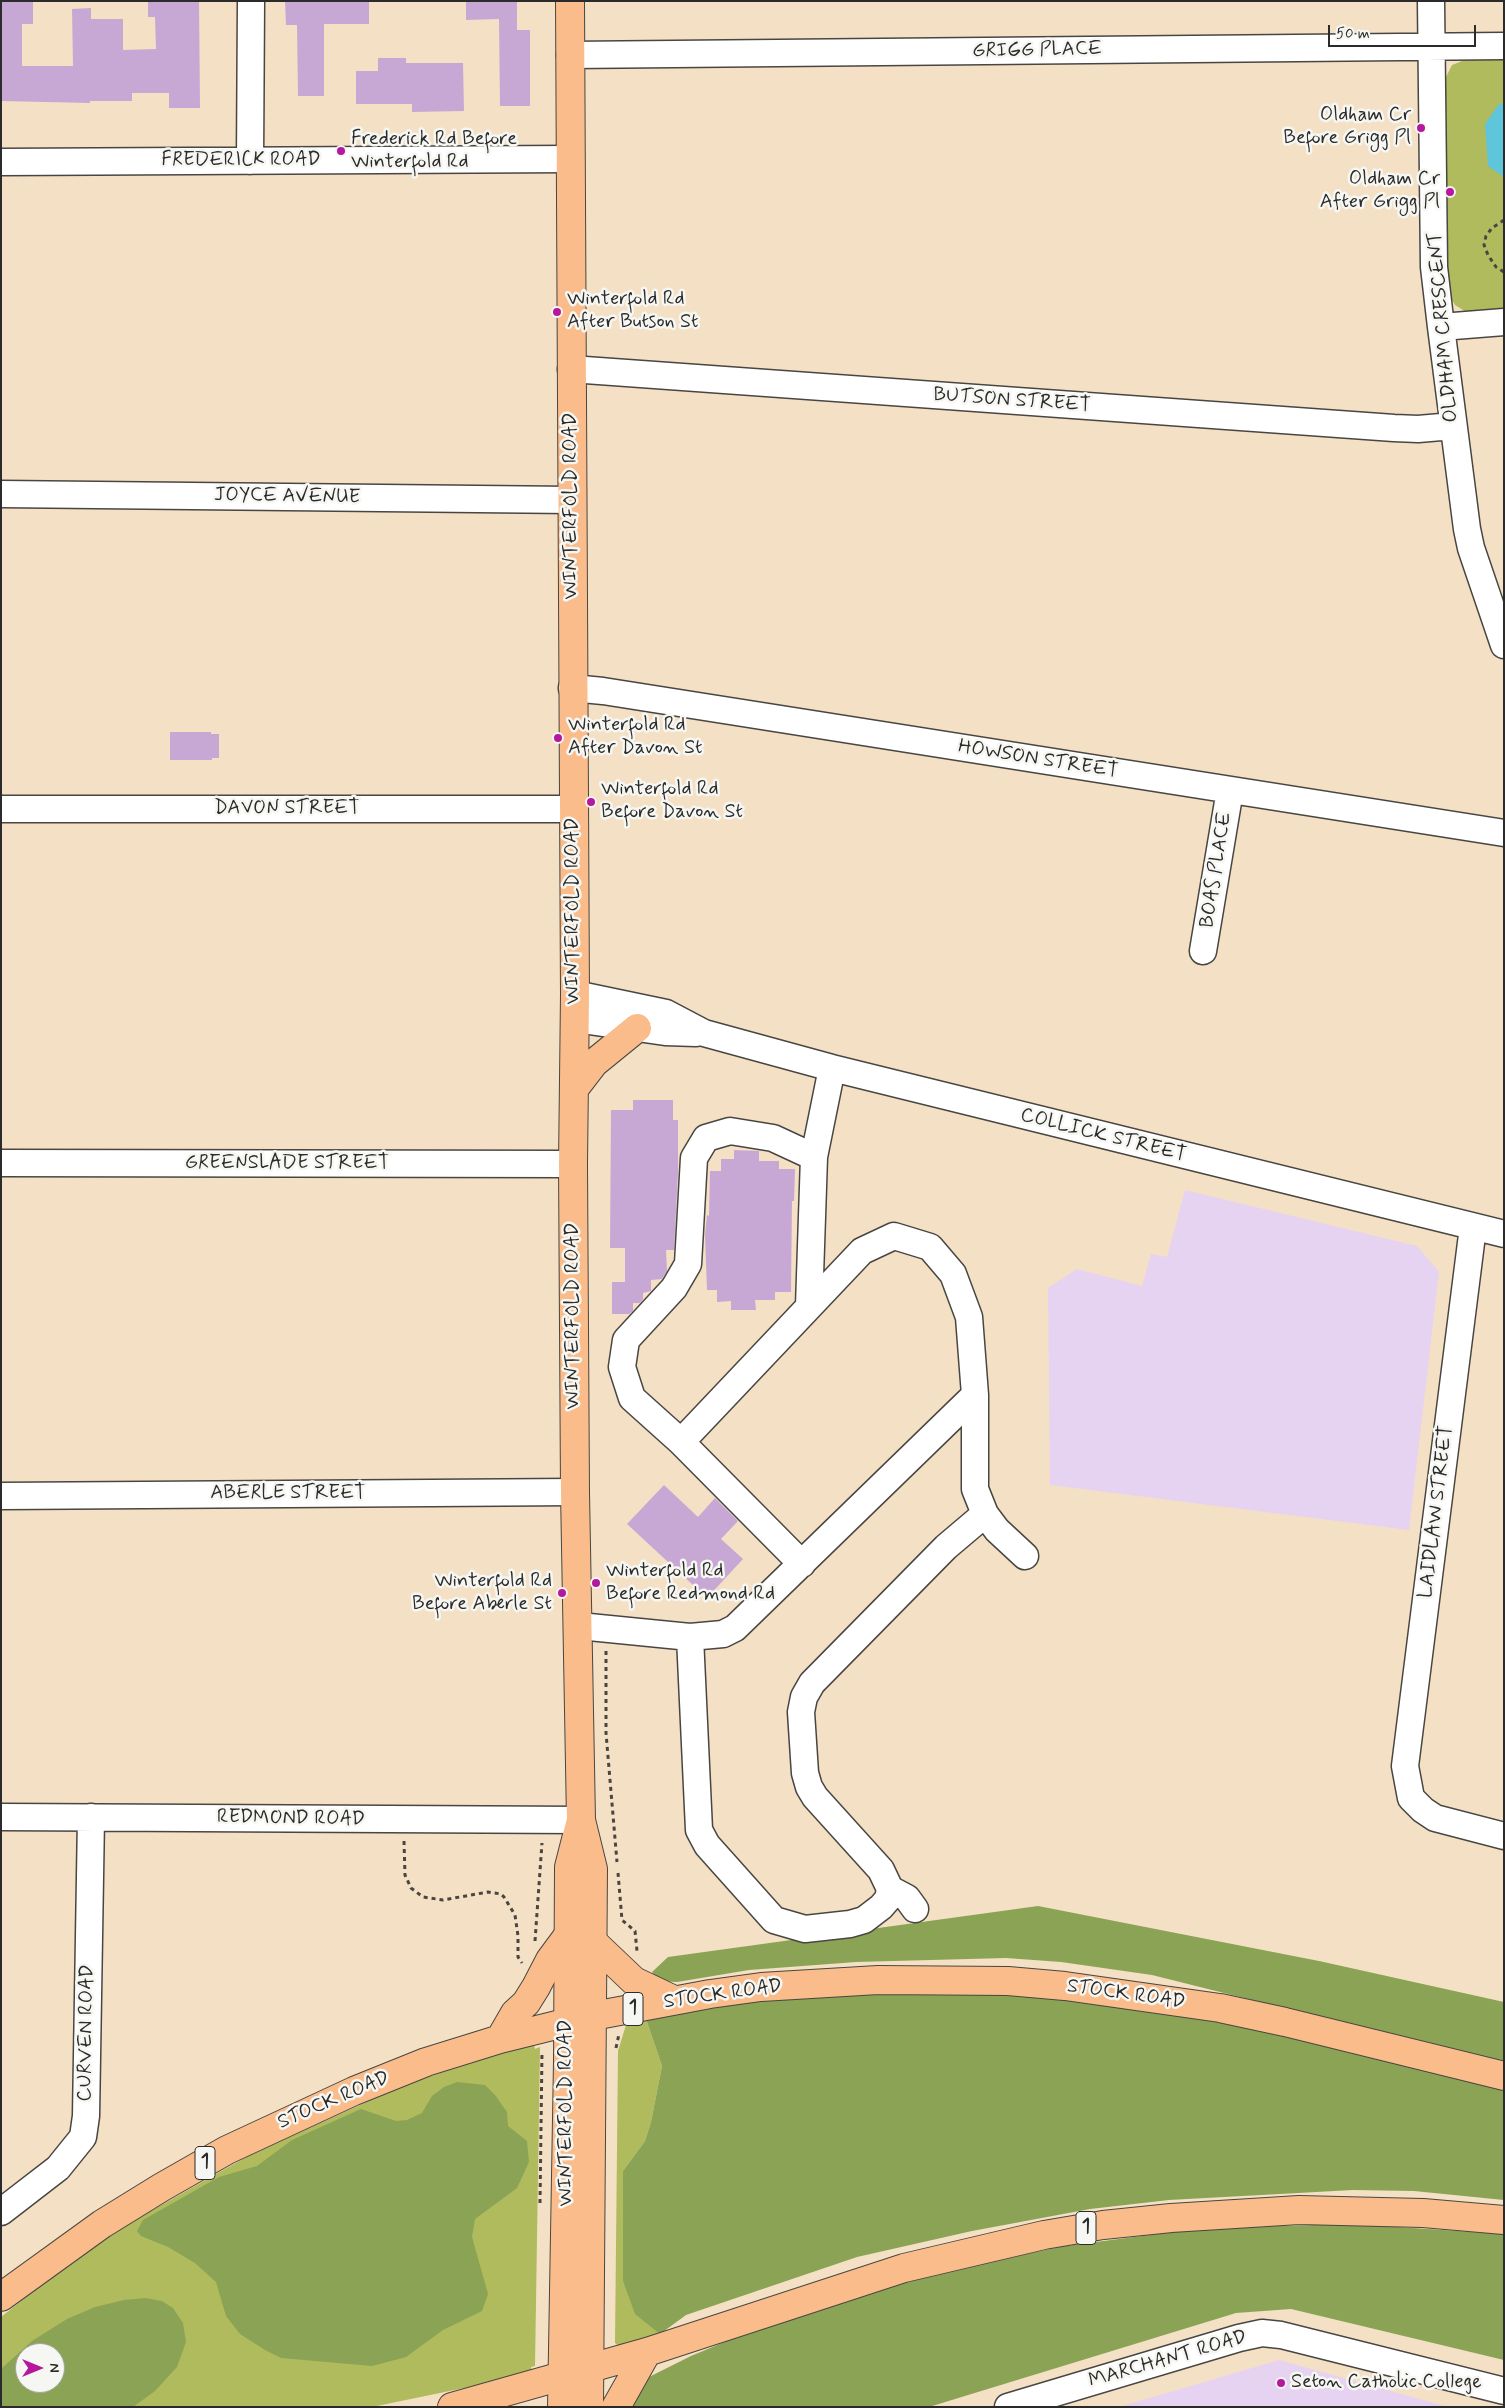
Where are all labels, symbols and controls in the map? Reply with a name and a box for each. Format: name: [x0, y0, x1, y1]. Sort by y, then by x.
scale bar: [1330, 15, 1478, 47]
text: 50 m: [1336, 24, 1370, 44]
street label: GRIGG PLACE: [972, 38, 1102, 64]
place label: Oldham Cr Before Grigg Pl: [1283, 104, 1411, 151]
marker: Oldham Cr Before Grigg Pl: [1415, 122, 1427, 134]
place label: Frederick Rd Before Winterfold Rd: [351, 128, 517, 175]
marker: Frederick Rd Before Winterfold Rd: [335, 145, 347, 157]
street label: FREDERICK ROAD: [161, 149, 321, 173]
place label: Oldham Cr After Grigg Pl: [1320, 168, 1440, 215]
marker: Oldham Cr After Grigg Pl: [1444, 186, 1456, 198]
street label: OLDHAM CRESCENT: [1424, 231, 1464, 423]
place label: Winterfold Rd After Butson St: [567, 288, 699, 335]
marker: Winterfold Rd After Butson St: [551, 306, 563, 318]
street label: BUTSON STREET: [933, 384, 1091, 418]
street label: WINTERFOLD ROAD: [560, 413, 584, 599]
street label: JOYCE AVENUE: [214, 484, 360, 510]
place label: Winterfold Rd After Davon St: [568, 714, 702, 761]
marker: Winterfold Rd After Davon St: [552, 732, 564, 744]
street label: HOWSON STREET: [956, 736, 1120, 784]
place label: Winterfold Rd Before Davon St: [601, 778, 743, 825]
marker: Winterfold Rd Before Davon St: [585, 796, 597, 808]
street label: DAVON STREET: [214, 797, 360, 821]
street label: BOAS PLACE: [1196, 810, 1238, 930]
street label: WINTERFOLD ROAD: [562, 818, 586, 1004]
street label: COLLICK STREET: [1018, 1104, 1188, 1168]
street label: GREENSLADE STREET: [185, 1152, 389, 1176]
street label: WINTERFOLD ROAD: [562, 1223, 586, 1409]
street label: LAIDLAW STREET: [1414, 1424, 1460, 1600]
street label: ABERLE STREET: [210, 1482, 366, 1506]
place label: Winterfold Rd Before Redmond Rd: [606, 1560, 775, 1607]
place label: Winterfold Rd Before Aberle St: [412, 1570, 552, 1617]
marker: Winterfold Rd Before Redmond Rd: [590, 1577, 602, 1589]
marker: Winterfold Rd Before Aberle St: [556, 1587, 568, 1599]
street label: REDMOND ROAD: [217, 1806, 365, 1832]
street label: CURVEN ROAD: [74, 1964, 100, 2102]
street label: STOCK ROAD: [662, 1975, 784, 2015]
street label: STOCK ROAD: [1065, 1975, 1187, 2015]
road number: 1: [623, 1992, 643, 2026]
street label: WINTERFOLD ROAD: [555, 2020, 579, 2206]
street label: STOCK ROAD: [275, 2067, 393, 2135]
road number: 1: [195, 2146, 215, 2180]
road number: 1: [1076, 2212, 1096, 2244]
street label: MARCHANT ROAD: [1086, 2326, 1250, 2394]
north arrow: [15, 2343, 65, 2393]
text: N: [45, 2363, 63, 2373]
place label: Seton Catholic College: [1291, 2371, 1482, 2395]
marker: Seton Catholic College: [1275, 2377, 1287, 2389]

